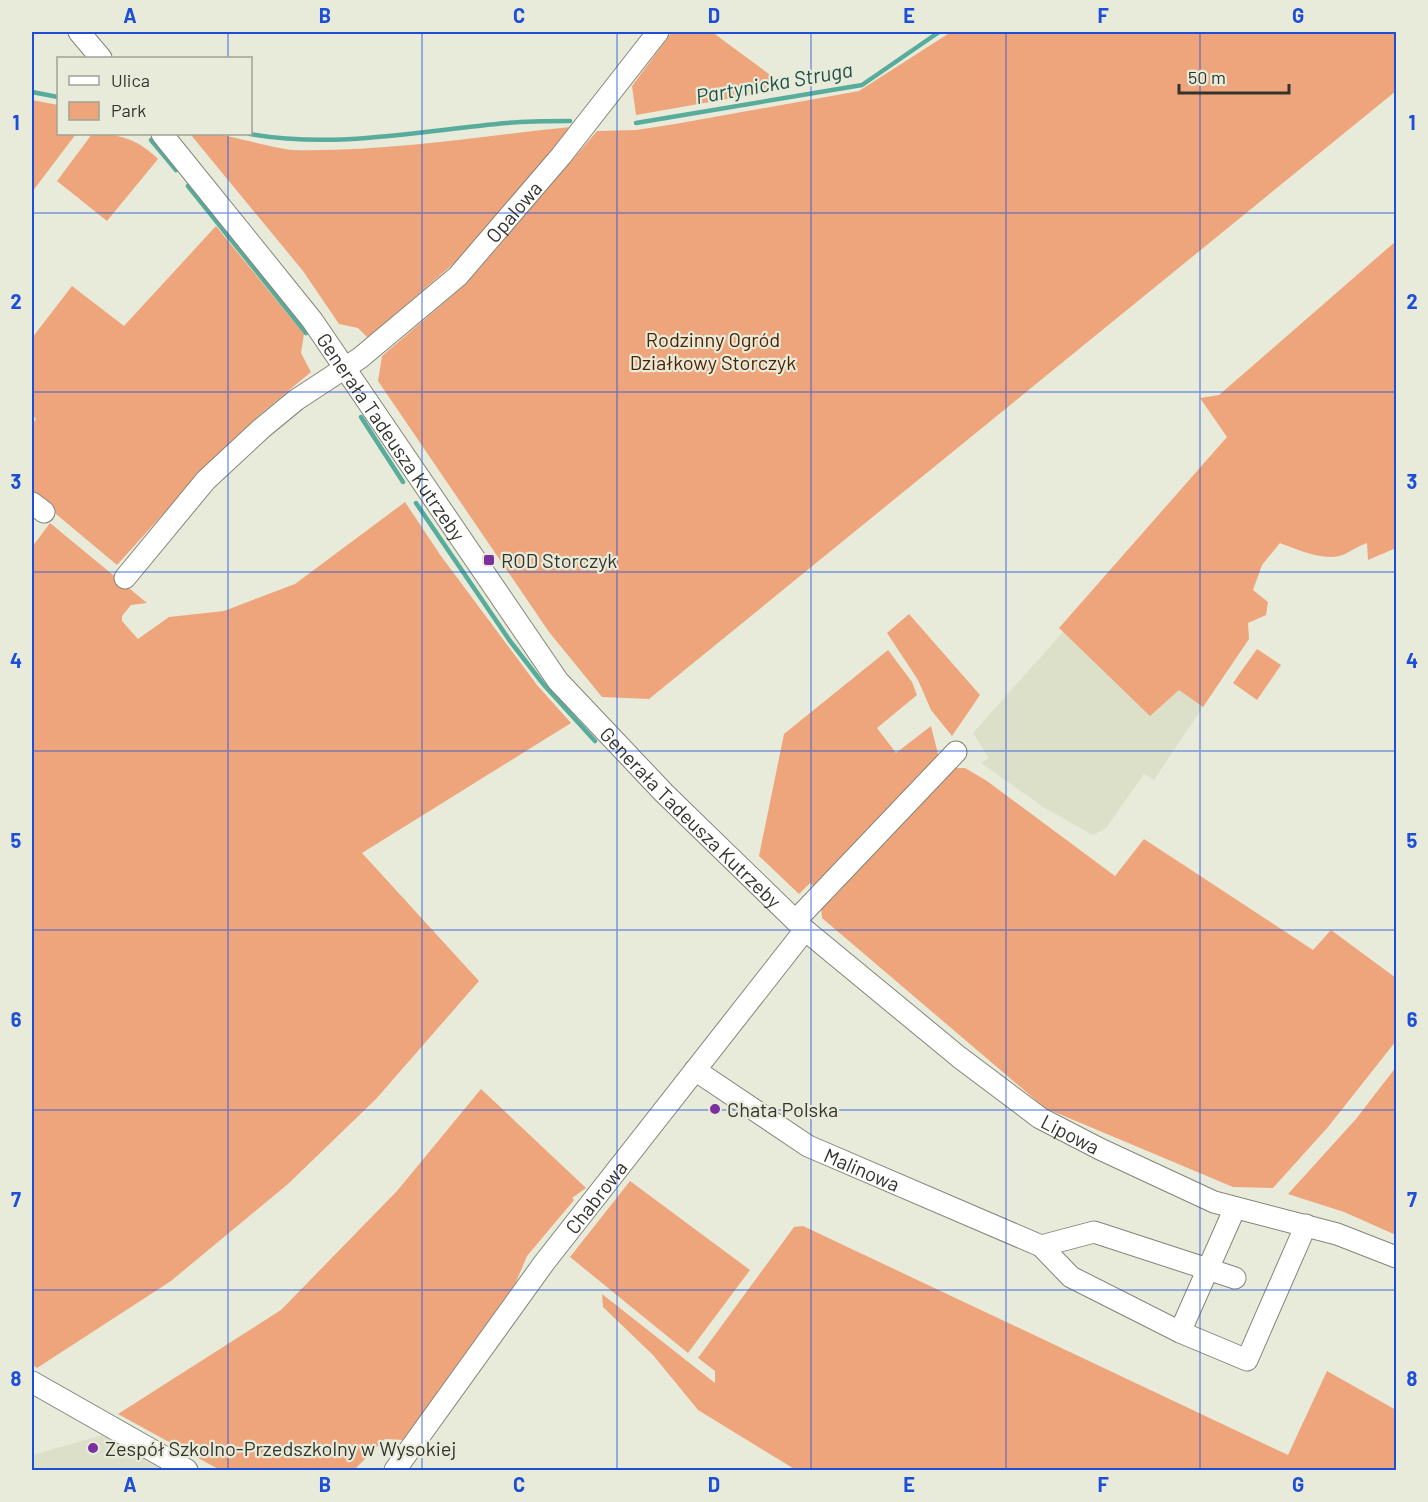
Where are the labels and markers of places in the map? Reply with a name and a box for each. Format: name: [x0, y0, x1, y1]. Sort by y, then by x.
place label: ROD Storczyk: [501, 548, 617, 572]
marker: ROD Storczyk: [482, 553, 496, 567]
place label: Chata Polska: [727, 1097, 838, 1121]
marker: Chata Polska: [708, 1102, 722, 1116]
place label: Zespół Szkolno-Przedszkolny w Wysokiej: [105, 1436, 456, 1460]
marker: Zespół Szkolno-Przedszkolny w Wysokiej: [86, 1441, 100, 1455]

